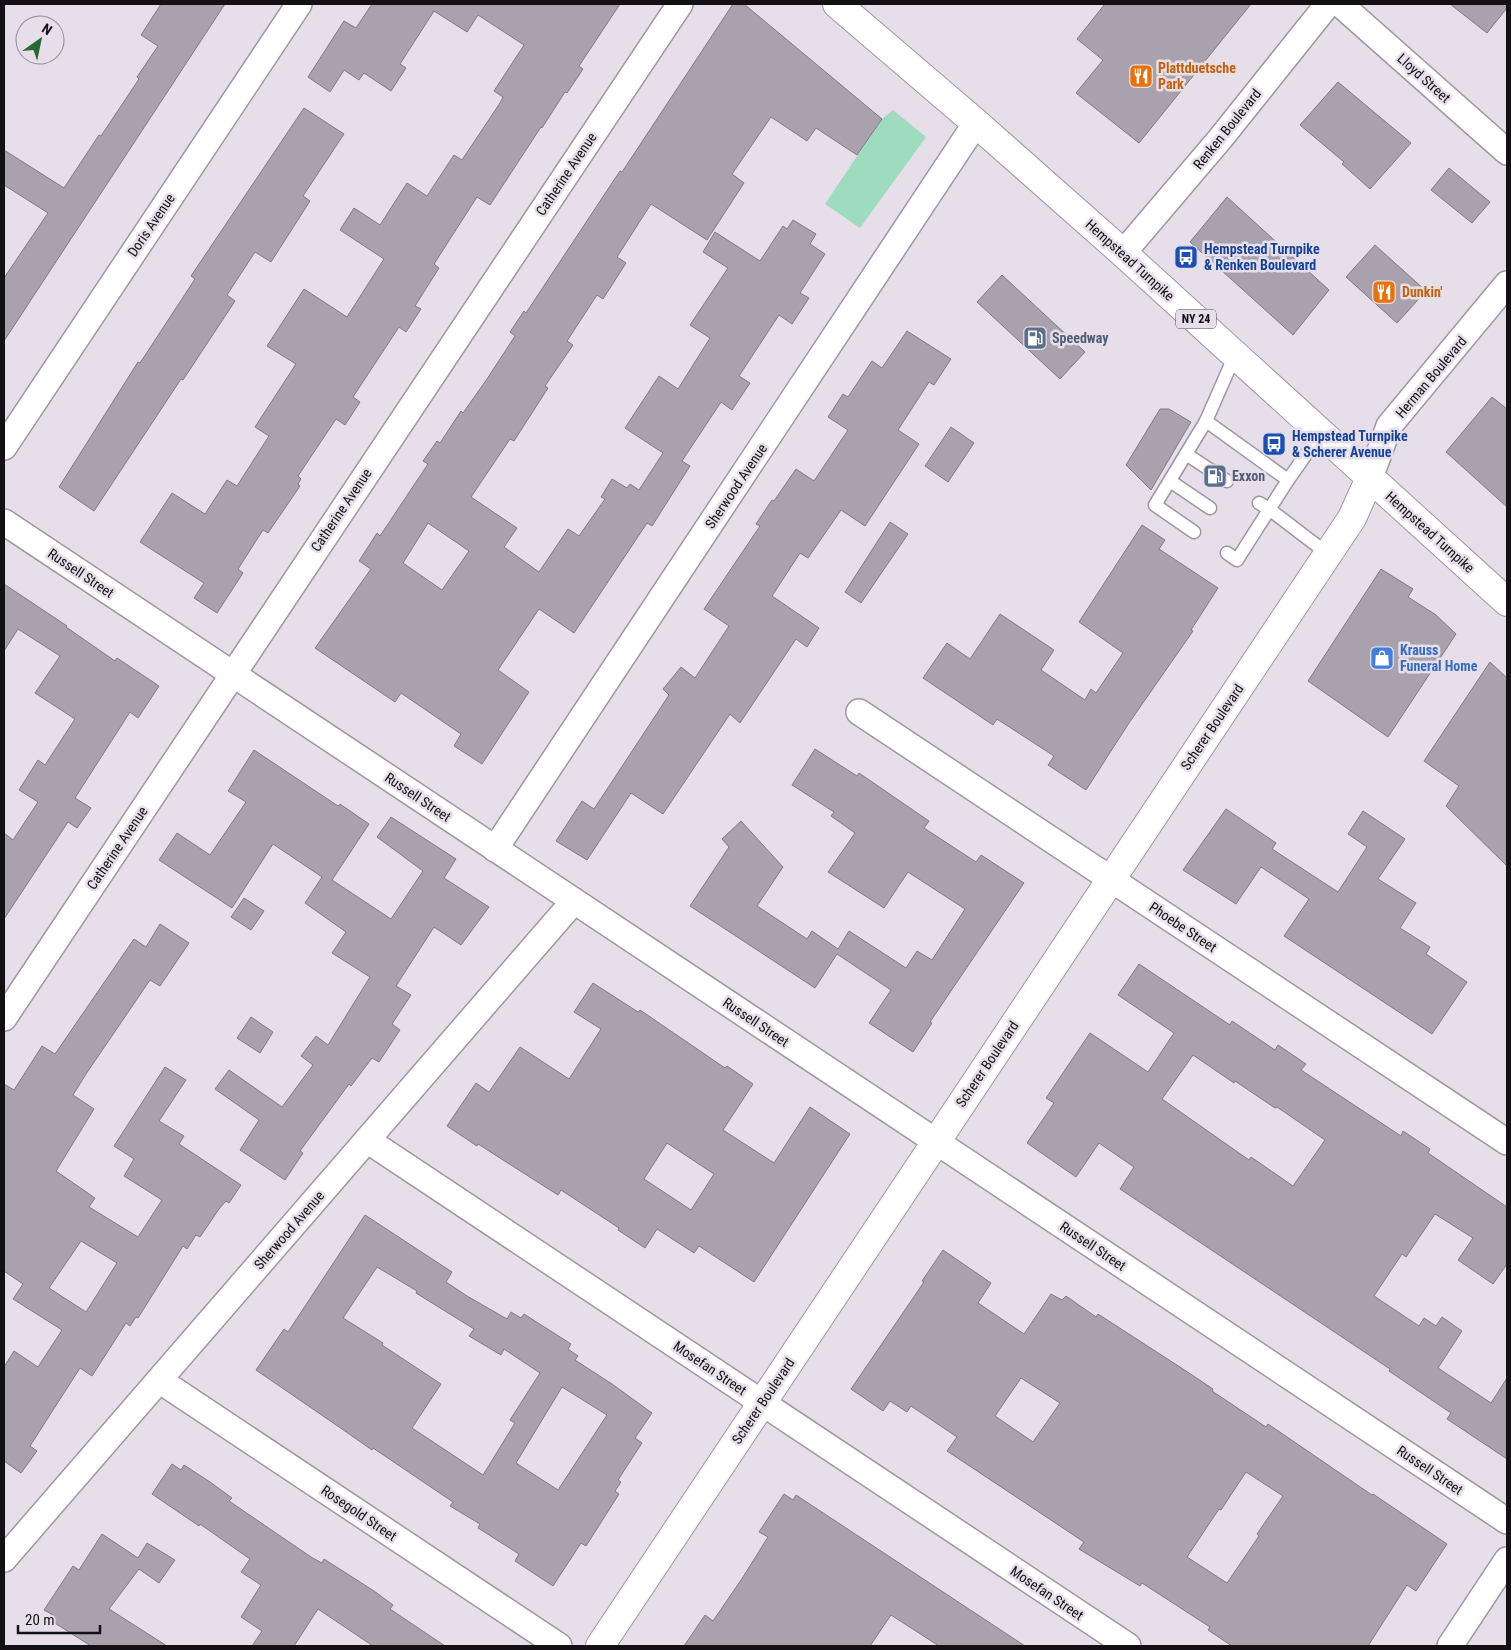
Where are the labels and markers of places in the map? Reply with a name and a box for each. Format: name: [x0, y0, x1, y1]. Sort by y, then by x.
place label: Plattduetsche Park: [1158, 60, 1236, 92]
restaurant icon: Plattduetsche Park: [1128, 63, 1154, 89]
place label: Hempstead Turnpike & Renken Boulevard: [1204, 241, 1320, 273]
bus stop icon: Hempstead Turnpike & Renken Boulevard: [1173, 244, 1199, 270]
restaurant icon: Dunkin': [1371, 279, 1397, 305]
place label: Dunkin': [1402, 284, 1443, 300]
fuel station icon: Speedway: [1022, 325, 1048, 351]
place label: Speedway: [1052, 330, 1109, 346]
place label: Hempstead Turnpike & Scherer Avenue: [1292, 428, 1408, 460]
bus stop icon: Hempstead Turnpike & Scherer Avenue: [1261, 431, 1287, 457]
fuel station icon: Exxon: [1202, 463, 1228, 489]
place label: Exxon: [1232, 468, 1265, 484]
place label: Krauss Funeral Home: [1400, 642, 1478, 674]
shop icon: Krauss Funeral Home: [1369, 645, 1395, 671]

